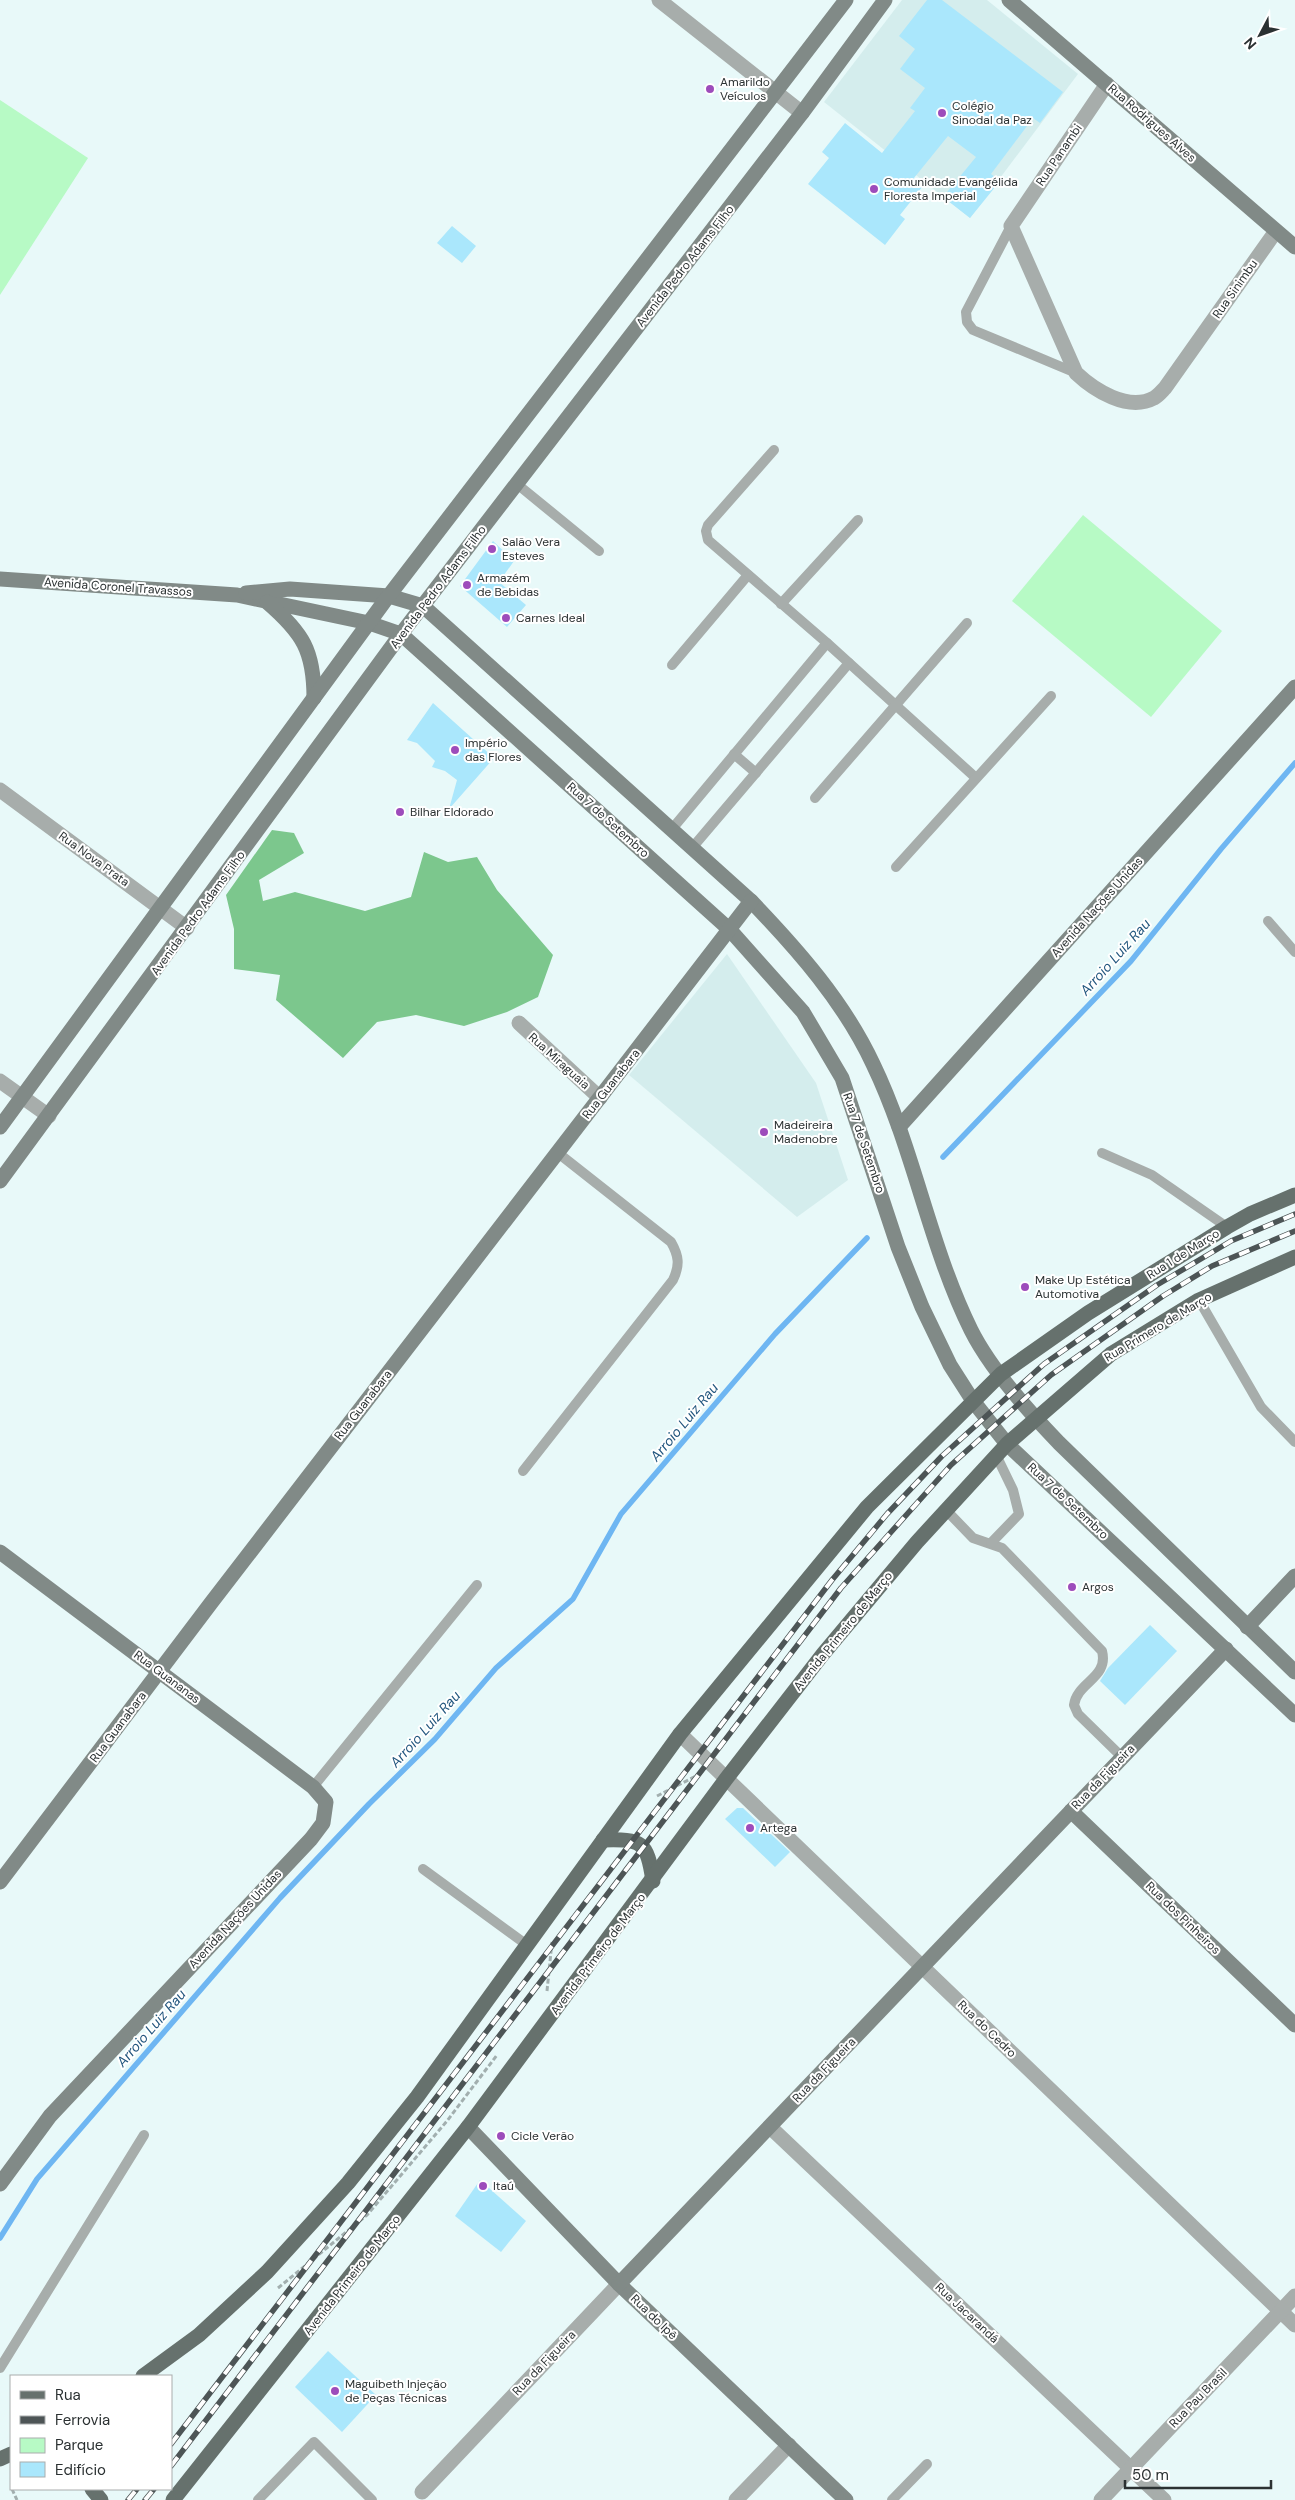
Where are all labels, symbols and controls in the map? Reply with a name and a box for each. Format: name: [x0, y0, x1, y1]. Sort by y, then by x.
north arrow: [1235, 10, 1285, 60]
text: N: [1240, 34, 1260, 53]
place label: Amarildo Veículos: [720, 74, 770, 104]
street label: Rua Rodrigues Alves: [1105, 80, 1199, 166]
marker: Amarildo Veículos: [704, 83, 716, 95]
place label: Colégio Sinodal da Paz: [952, 98, 1032, 128]
marker: Colégio Sinodal da Paz: [936, 107, 948, 119]
street label: Rua Panambi: [1032, 121, 1086, 189]
place label: Comunidade Evangélida Floresta Imperial: [884, 174, 1018, 204]
marker: Comunidade Evangélida Floresta Imperial: [868, 183, 880, 195]
street label: Avenida Pedro Adams Filho: [632, 202, 738, 330]
street label: Rua Sinimbu: [1209, 256, 1261, 322]
street label: Avenida Pedro Adams Filho: [386, 522, 490, 652]
place label: Salão Vera Esteves: [502, 534, 560, 564]
marker: Salão Vera Esteves: [486, 543, 498, 555]
place label: Armazém de Bebidas: [477, 570, 539, 600]
street label: Avenida Coronel Travassos: [43, 574, 193, 600]
marker: Armazém de Bebidas: [461, 579, 473, 591]
place label: Carnes Ideal: [516, 610, 585, 626]
marker: Carnes Ideal: [500, 612, 512, 624]
place label: Império das Flores: [465, 735, 522, 765]
marker: Império das Flores: [449, 744, 461, 756]
street label: Rua 7 de Setembro: [564, 779, 652, 861]
place label: Bilhar Eldorado: [410, 804, 494, 820]
marker: Bilhar Eldorado: [394, 806, 406, 818]
street label: Rua Nova Prata: [55, 828, 133, 890]
street label: Avenida Pedro Adams Filho: [147, 848, 249, 978]
street label: Avenida Nações Unidas: [1048, 853, 1146, 961]
water label: Arroio Luiz Rau: [1075, 915, 1154, 1000]
street label: Rua Miraguaia: [525, 1029, 593, 1093]
street label: Rua Guanabara: [579, 1046, 643, 1122]
street label: Rua 7 de Setembro: [839, 1091, 889, 1195]
place label: Madeireira Madenobre: [774, 1117, 838, 1147]
marker: Madeireira Madenobre: [758, 1126, 770, 1138]
street label: Rua 1 de Março: [1144, 1225, 1222, 1283]
place label: Make Up Estética Automotiva: [1035, 1272, 1130, 1302]
marker: Make Up Estética Automotiva: [1019, 1281, 1031, 1293]
street label: Rua Primero de Março: [1101, 1289, 1215, 1365]
street label: Rua Guanabara: [331, 1367, 395, 1443]
water label: Arroio Luiz Rau: [645, 1379, 722, 1466]
street label: Rua 7 de Setembro: [1024, 1459, 1112, 1543]
street label: Avenida Primeiro de Março: [790, 1568, 896, 1694]
place label: Argos: [1082, 1579, 1114, 1595]
marker: Argos: [1066, 1581, 1078, 1593]
street label: Rua Guananas: [131, 1647, 203, 1707]
water label: Arroio Luiz Rau: [385, 1687, 464, 1772]
street label: Rua Guanabara: [86, 1688, 150, 1766]
street label: Rua da Figueira: [1068, 1741, 1138, 1813]
place label: Artega: [760, 1820, 797, 1836]
marker: Artega: [744, 1822, 756, 1834]
street label: Avenida Nações Unidas: [185, 1866, 285, 1972]
street label: Rua dos Pinheiros: [1142, 1878, 1224, 1958]
street label: Avenida Primeiro de Março: [547, 1890, 649, 2018]
water label: Arroio Luiz Rau: [112, 1986, 190, 2071]
street label: Rua do Cedro: [954, 1997, 1020, 2061]
street label: Rua da Figueira: [789, 2034, 859, 2106]
place label: Cicle Verão: [511, 2128, 574, 2144]
marker: Cicle Verão: [495, 2130, 507, 2142]
place label: Itaú: [493, 2178, 514, 2194]
marker: Itaú: [477, 2180, 489, 2192]
street label: Avenida Primeiro de Março: [300, 2211, 404, 2339]
street label: Rua Jacarandá: [932, 2279, 1002, 2347]
street label: Rua do Ipê: [627, 2291, 681, 2343]
street label: Rua da Figueira: [509, 2327, 579, 2399]
street label: Rua Pau Brasil: [1166, 2365, 1230, 2431]
legend: [10, 2375, 172, 2490]
place label: Maguibeth Injeção de Peças Técnicas: [345, 2376, 447, 2406]
text: Rua: [55, 2385, 81, 2405]
marker: Maguibeth Injeção de Peças Técnicas: [329, 2385, 341, 2397]
text: Ferrovia: [55, 2410, 110, 2430]
text: Parque: [55, 2435, 103, 2455]
scale bar: [1125, 2458, 1271, 2490]
text: Edifício: [55, 2460, 106, 2480]
text: 50 m: [1132, 2465, 1169, 2485]

